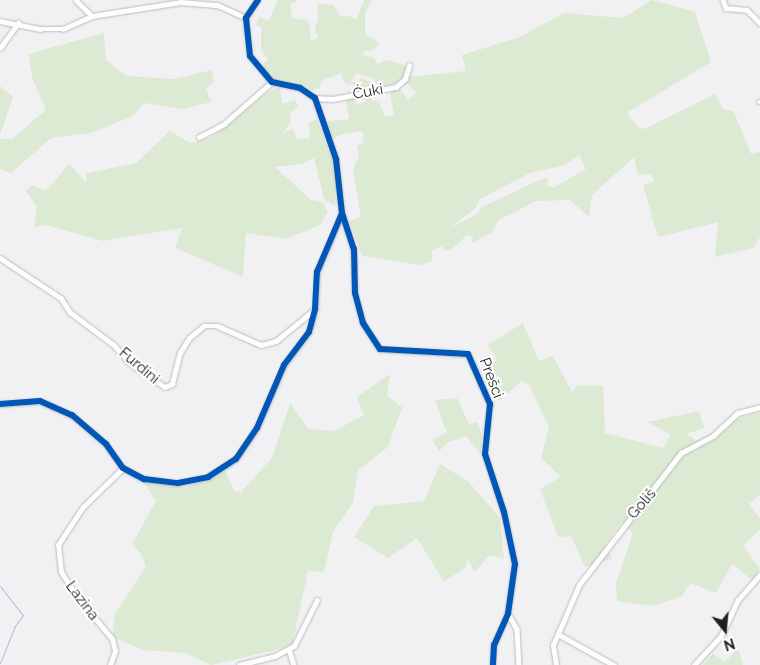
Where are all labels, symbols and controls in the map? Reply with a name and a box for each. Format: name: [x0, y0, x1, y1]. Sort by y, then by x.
street label: Ćuki: [351, 80, 385, 104]
street label: Furdini: [115, 344, 163, 388]
street label: Prešci: [475, 355, 507, 401]
street label: Goliš: [624, 485, 660, 523]
street label: Lazina: [61, 578, 103, 624]
north arrow: [700, 605, 750, 655]
text: N: [722, 635, 737, 654]

